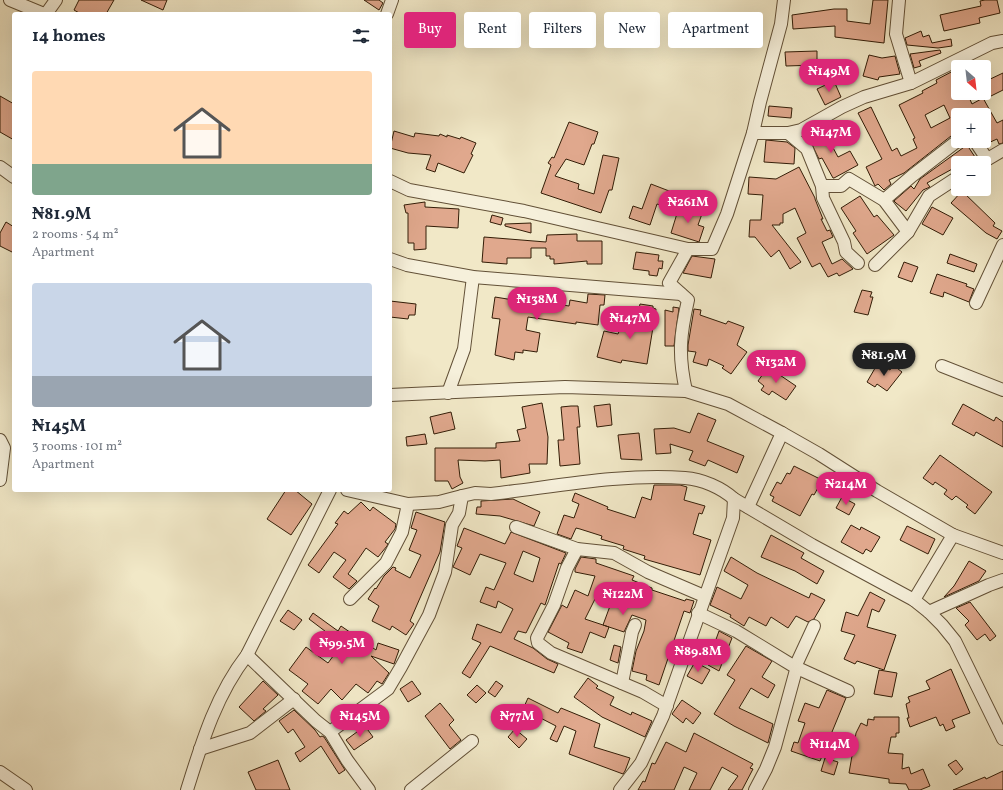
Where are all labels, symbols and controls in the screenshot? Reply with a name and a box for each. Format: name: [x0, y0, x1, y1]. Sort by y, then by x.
chip: Buy: [404, 12, 456, 48]
chip: Rent: [464, 12, 521, 48]
chip: Filters: [529, 12, 596, 48]
chip: New: [604, 12, 660, 48]
chip: Apartment: [668, 12, 763, 48]
text: 14 homes: [32, 25, 106, 48]
icon: filters: [350, 25, 372, 47]
pin: ₦149M: [801, 59, 857, 93]
north arrow: [951, 60, 991, 100]
map controls: [951, 60, 991, 196]
text: ₦149M: [808, 63, 850, 81]
icon: home: [166, 97, 238, 169]
button: +: [951, 108, 991, 148]
pin: ₦147M: [803, 120, 859, 154]
text: ₦147M: [810, 124, 852, 142]
button: −: [951, 156, 991, 196]
pin: ₦261M: [660, 190, 716, 224]
text: ₦261M: [667, 194, 709, 212]
text: ₦81.9M: [32, 203, 91, 226]
text: 2 rooms · 54 m²: [32, 226, 119, 244]
text: Apartment: [32, 244, 95, 262]
pin: ₦138M: [509, 287, 565, 321]
text: ₦138M: [517, 291, 557, 309]
pin: ₦147M: [602, 306, 658, 340]
icon: home: [166, 309, 238, 381]
text: ₦147M: [609, 310, 651, 328]
pin: ₦81.9M: [851, 343, 917, 377]
text: ₦81.9M: [861, 347, 907, 365]
pin: ₦132M: [748, 350, 804, 384]
text: ₦132M: [756, 354, 796, 372]
text: ₦145M: [32, 415, 86, 438]
text: 3 rooms · 101 m²: [32, 438, 122, 456]
text: Apartment: [32, 456, 95, 474]
pin: ₦214M: [818, 472, 874, 506]
text: ₦214M: [825, 476, 867, 494]
pin: ₦122M: [595, 582, 651, 616]
text: ₦122M: [603, 586, 643, 604]
pin: ₦99.5M: [309, 631, 375, 665]
text: ₦99.5M: [319, 635, 365, 653]
pin: ₦89.8M: [665, 639, 731, 673]
text: ₦89.8M: [674, 643, 722, 661]
pin: ₦145M: [332, 704, 388, 738]
pin: ₦77M: [493, 704, 541, 738]
text: ₦145M: [339, 708, 381, 726]
text: ₦77M: [500, 708, 534, 726]
pin: ₦114M: [802, 732, 858, 766]
text: ₦114M: [810, 736, 850, 754]

